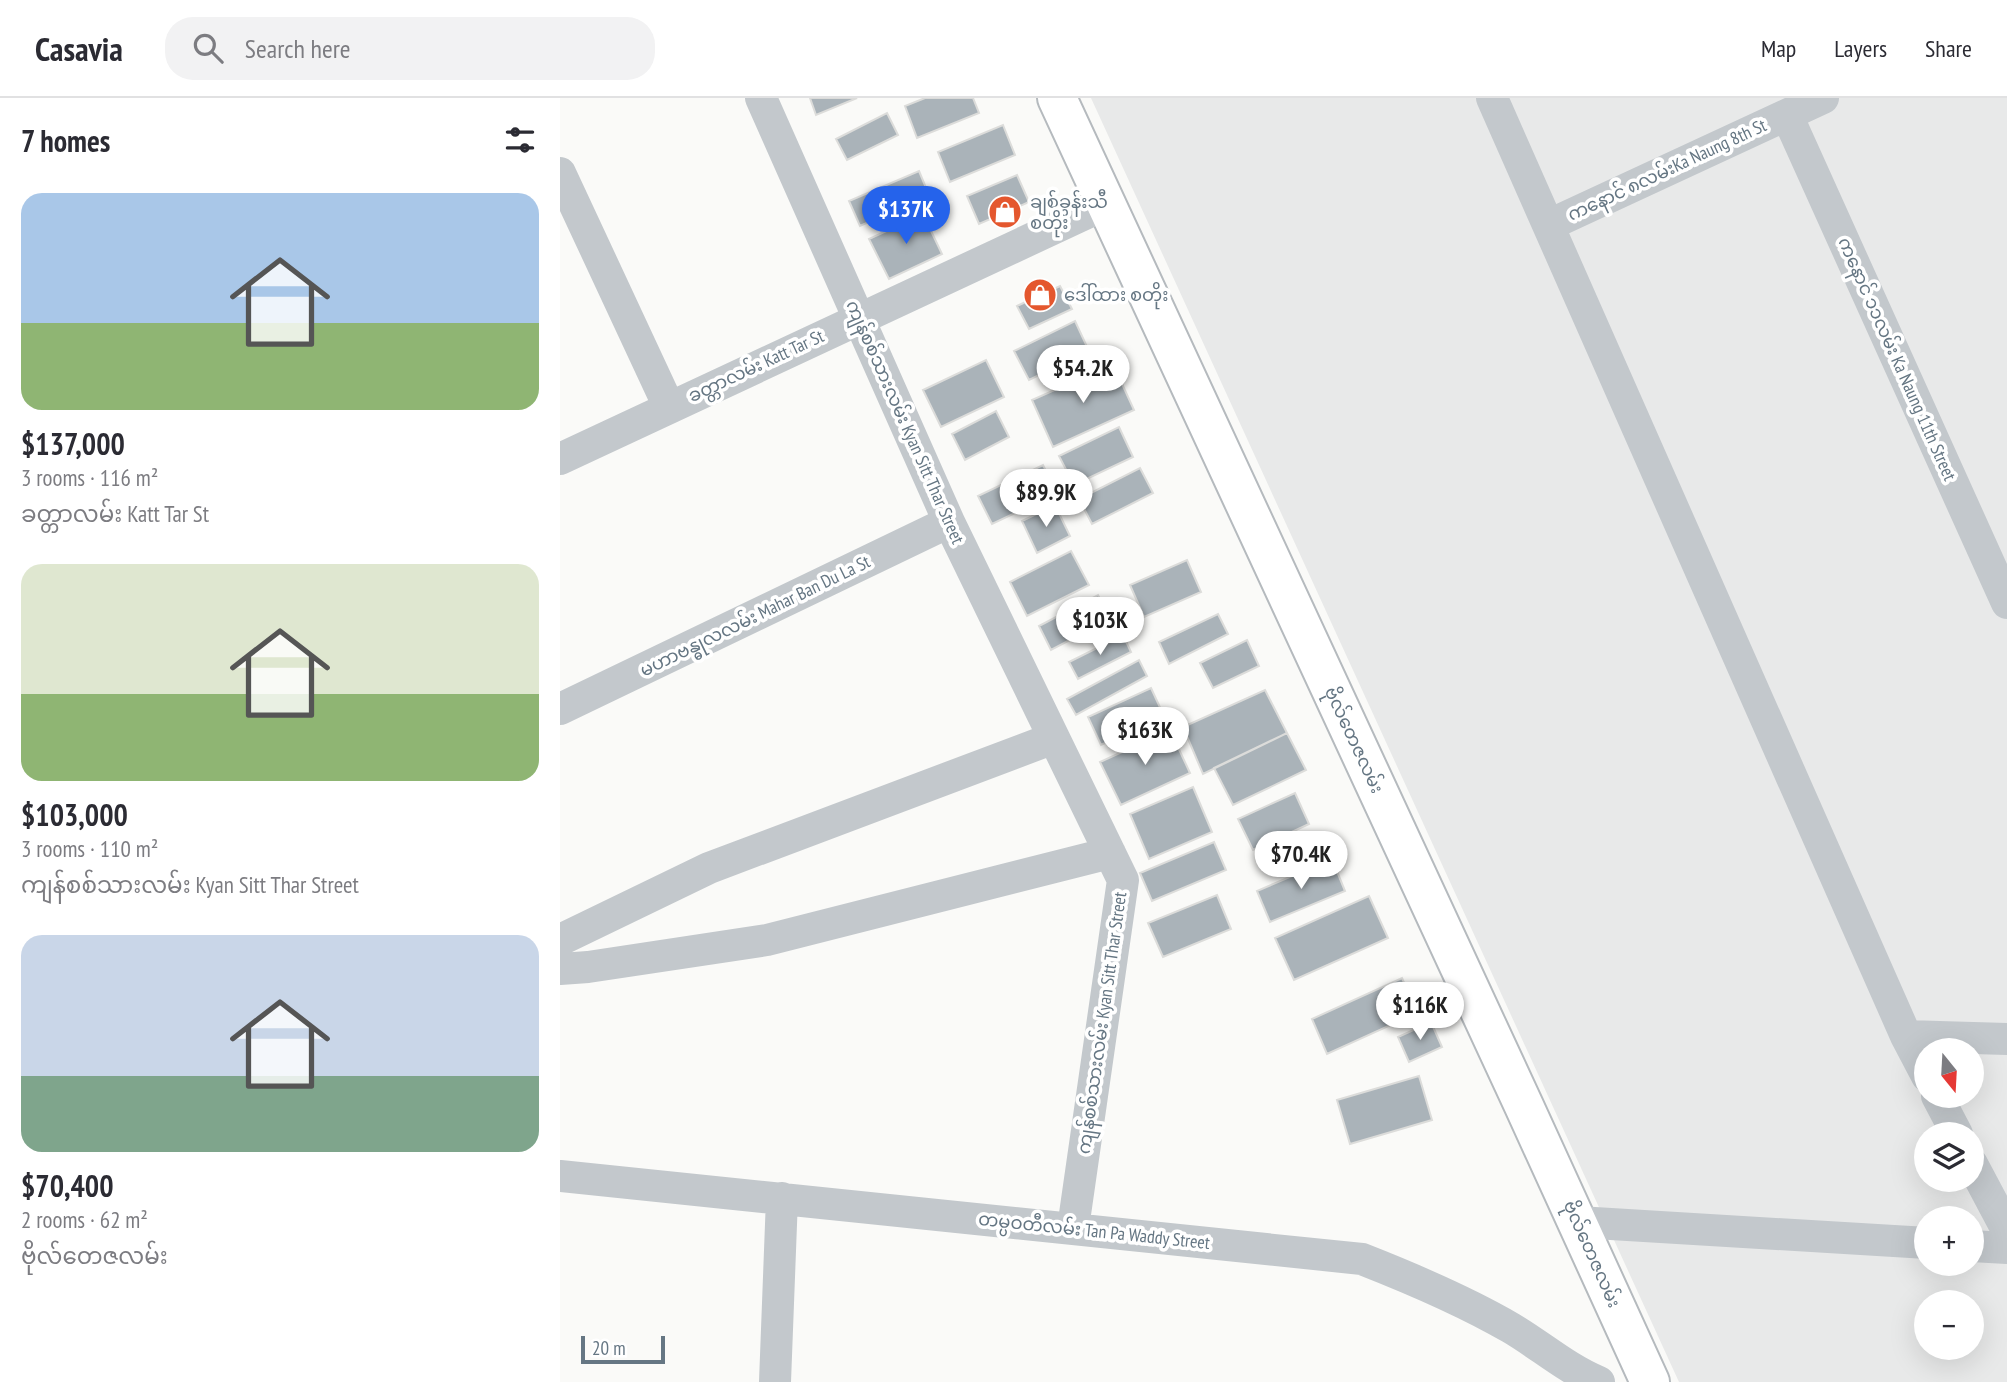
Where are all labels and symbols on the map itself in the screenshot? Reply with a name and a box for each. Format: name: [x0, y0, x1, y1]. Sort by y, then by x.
street label: ကနောင် ၈လမ်းKa Naung 8th St: [1563, 112, 1772, 229]
pin: $137K: [857, 186, 955, 246]
place label: ချစ်ခွန်းသီ စတိုး: [1030, 188, 1108, 238]
shop icon: ချစ်ခွန်းသီ စတိုး: [986, 193, 1024, 231]
street label: ကနောင် ၁၁လမ်း Ka Naung 11th Street: [1830, 233, 1963, 486]
shop icon: ဒေါ်ထား စတိုး: [1021, 276, 1059, 314]
place label: ဒေါ်ထား စတိုး: [1064, 281, 1169, 310]
street label: ကျန်စစ်သားလမ်း Kyan Sitt Thar Street: [838, 296, 971, 549]
street label: ခတ္တာလမ်း Katt Tar St: [684, 323, 829, 411]
pin: $54.2K: [1026, 345, 1140, 405]
pin: $89.9K: [989, 470, 1103, 529]
street label: မဟာဗန္ဓုလလမ်း Mahar Ban Du La St: [635, 549, 876, 685]
pin: $103K: [1051, 598, 1149, 657]
street label: ဗိုလ်တေဇလမ်း: [1316, 682, 1391, 798]
pin: $163K: [1096, 708, 1194, 767]
pin: $70.4K: [1244, 832, 1358, 891]
street label: ကျန်စစ်သားလမ်း Kyan Sitt Thar Street: [1071, 890, 1135, 1156]
pin: $116K: [1371, 982, 1469, 1042]
north arrow: [1914, 1038, 1984, 1108]
street label: ဗိုလ်တေဇလမ်း: [1555, 1196, 1628, 1313]
street label: တမ္ပဝတီလမ်း Tan Pa Waddy Street: [977, 1205, 1211, 1259]
scale bar: [581, 1333, 665, 1365]

